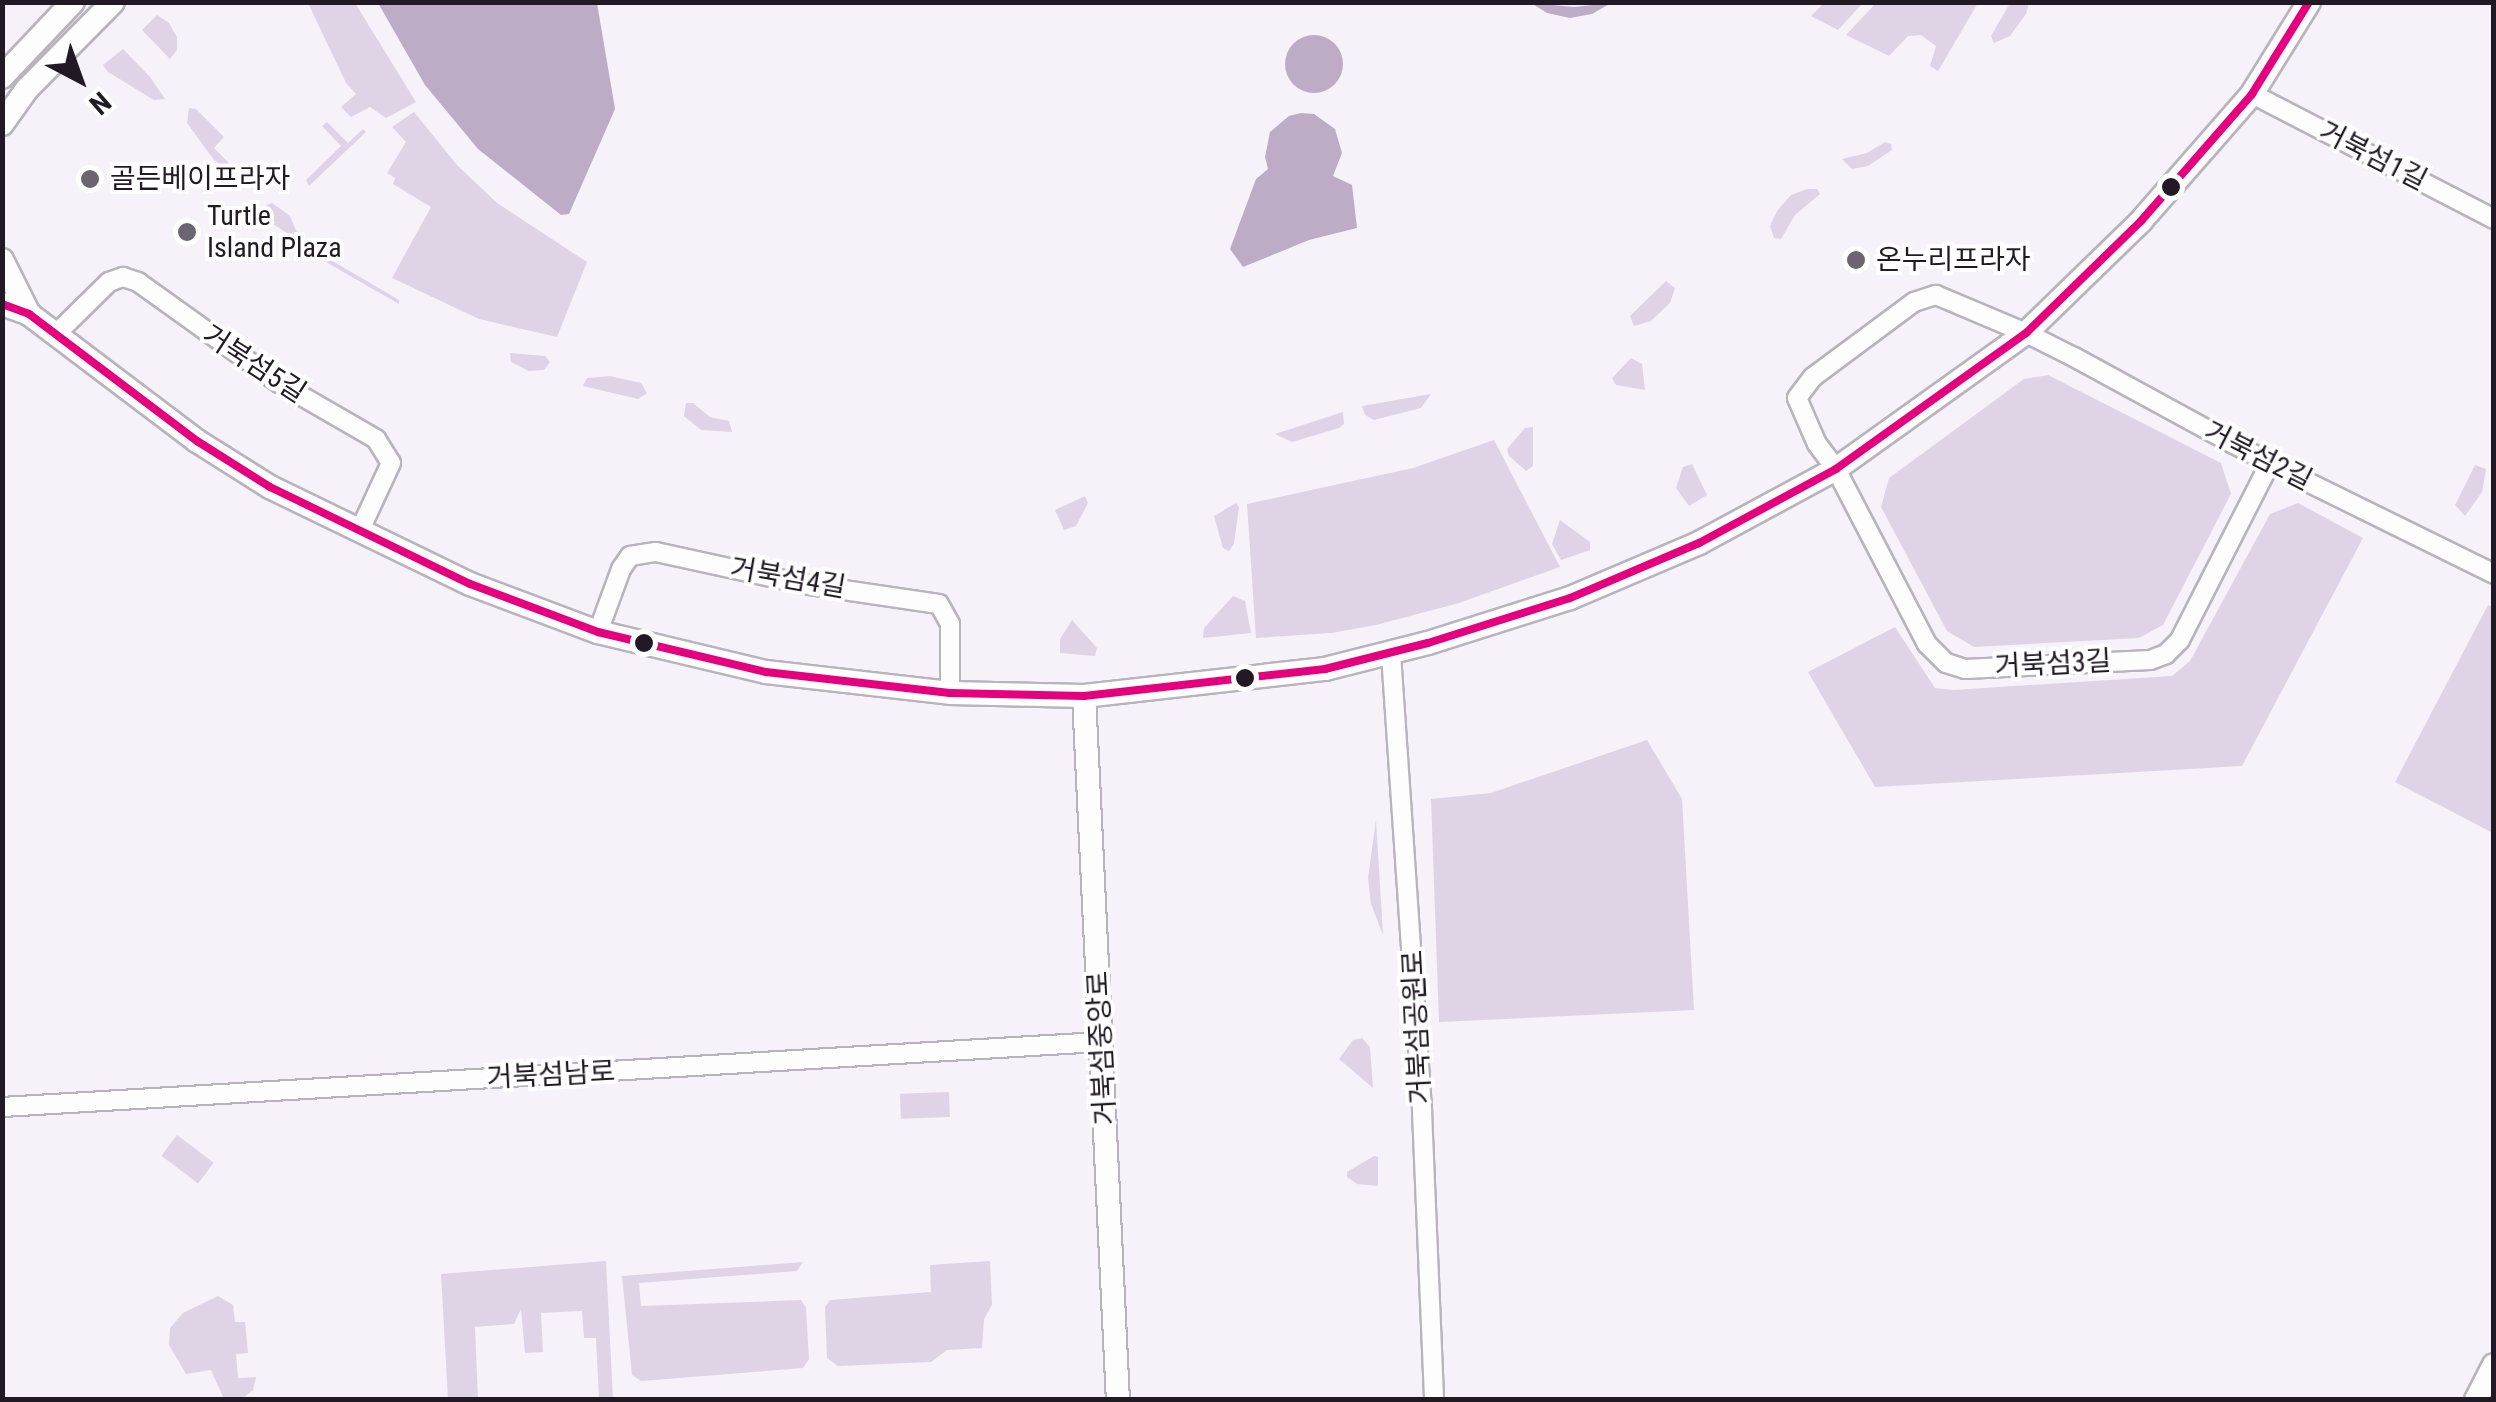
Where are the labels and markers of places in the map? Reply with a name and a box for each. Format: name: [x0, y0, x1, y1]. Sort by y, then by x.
place label: 골든베이프라자: [110, 162, 290, 196]
marker: 골든베이프라자: [79, 168, 101, 190]
unlabelled marker: [2161, 177, 2181, 197]
place label: Turtle Island Plaza: [207, 199, 342, 265]
marker: Turtle Island Plaza: [176, 221, 198, 243]
place label: 온누리프라자: [1876, 243, 2031, 277]
marker: 온누리프라자: [1845, 249, 1867, 271]
unlabelled marker: [634, 633, 654, 653]
unlabelled marker: [1235, 668, 1255, 688]

